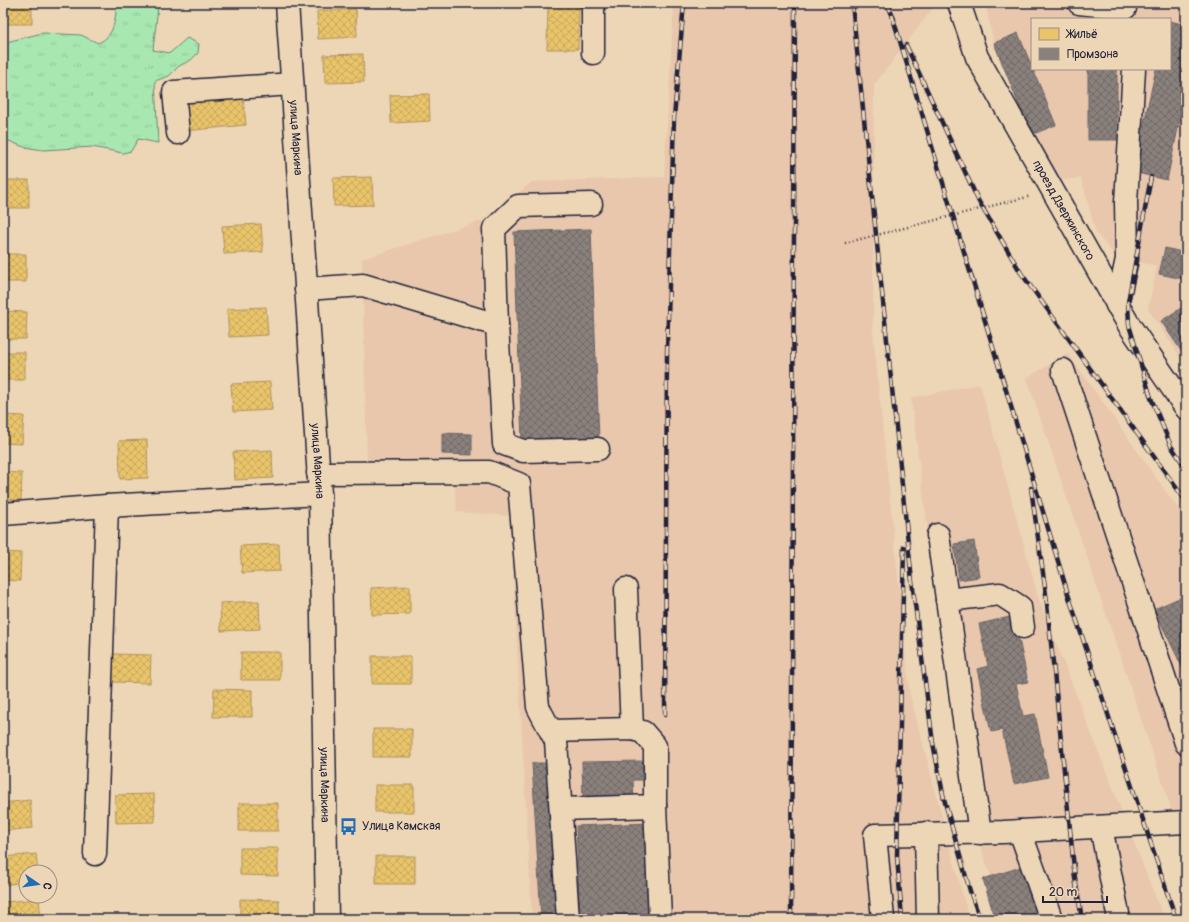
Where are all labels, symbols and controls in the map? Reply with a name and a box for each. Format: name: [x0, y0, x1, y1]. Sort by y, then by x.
legend: [1031, 18, 1171, 70]
text: Жильё: [1065, 27, 1098, 42]
text: Промзона: [1067, 47, 1118, 62]
street label: улица Маркина: [285, 99, 306, 176]
street label: проезд Дзержинского: [1029, 158, 1098, 264]
street label: улица Маркина: [307, 422, 327, 499]
street label: улица Маркина: [316, 746, 332, 823]
bus stop icon: Улица Камская: [339, 816, 359, 836]
place label: Улица Камская: [362, 819, 441, 834]
north arrow: [18, 864, 58, 904]
scale bar: [1043, 878, 1107, 904]
text: С: [40, 881, 54, 891]
text: 20 m: [1049, 885, 1078, 900]

